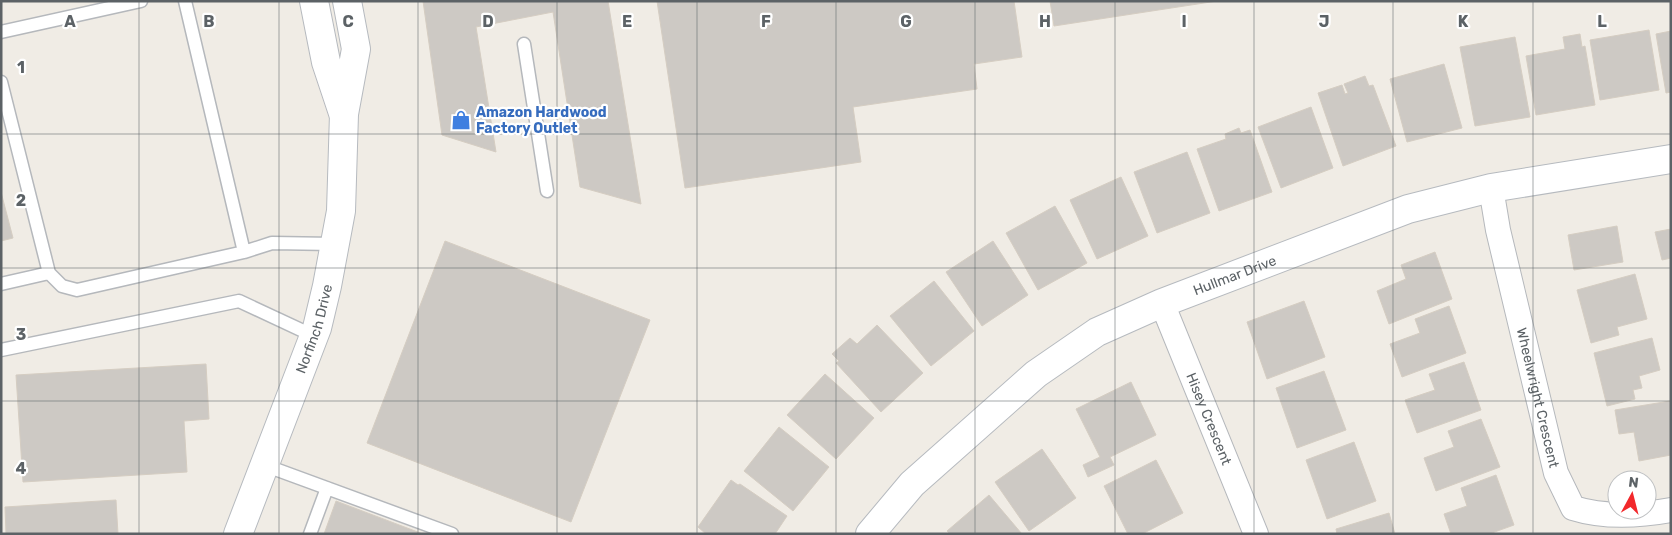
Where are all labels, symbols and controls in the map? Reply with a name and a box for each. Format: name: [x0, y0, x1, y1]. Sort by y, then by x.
text: A: [64, 12, 76, 31]
text: B: [203, 12, 215, 31]
text: C: [342, 12, 354, 31]
text: D: [482, 12, 494, 31]
text: E: [622, 12, 632, 31]
text: F: [761, 12, 771, 31]
text: G: [900, 12, 912, 31]
text: H: [1039, 12, 1051, 31]
text: I: [1181, 12, 1187, 31]
text: J: [1319, 12, 1329, 31]
text: K: [1458, 12, 1469, 31]
text: L: [1597, 12, 1607, 31]
text: 1: [17, 58, 25, 77]
place label: Amazon Hardwood Factory Outlet: [476, 104, 607, 137]
shop icon: Amazon Hardwood Factory Outlet: [450, 109, 472, 131]
text: 2: [16, 191, 26, 210]
street label: Hullmar Drive: [1191, 252, 1279, 299]
street label: Norfinch Drive: [292, 282, 336, 376]
text: 3: [16, 325, 26, 344]
street label: Wheelwright Crescent: [1513, 326, 1563, 470]
street label: Hisey Crescent: [1182, 370, 1235, 468]
text: 4: [16, 459, 27, 478]
north arrow: [1607, 470, 1657, 520]
text: N: [1627, 474, 1640, 492]

